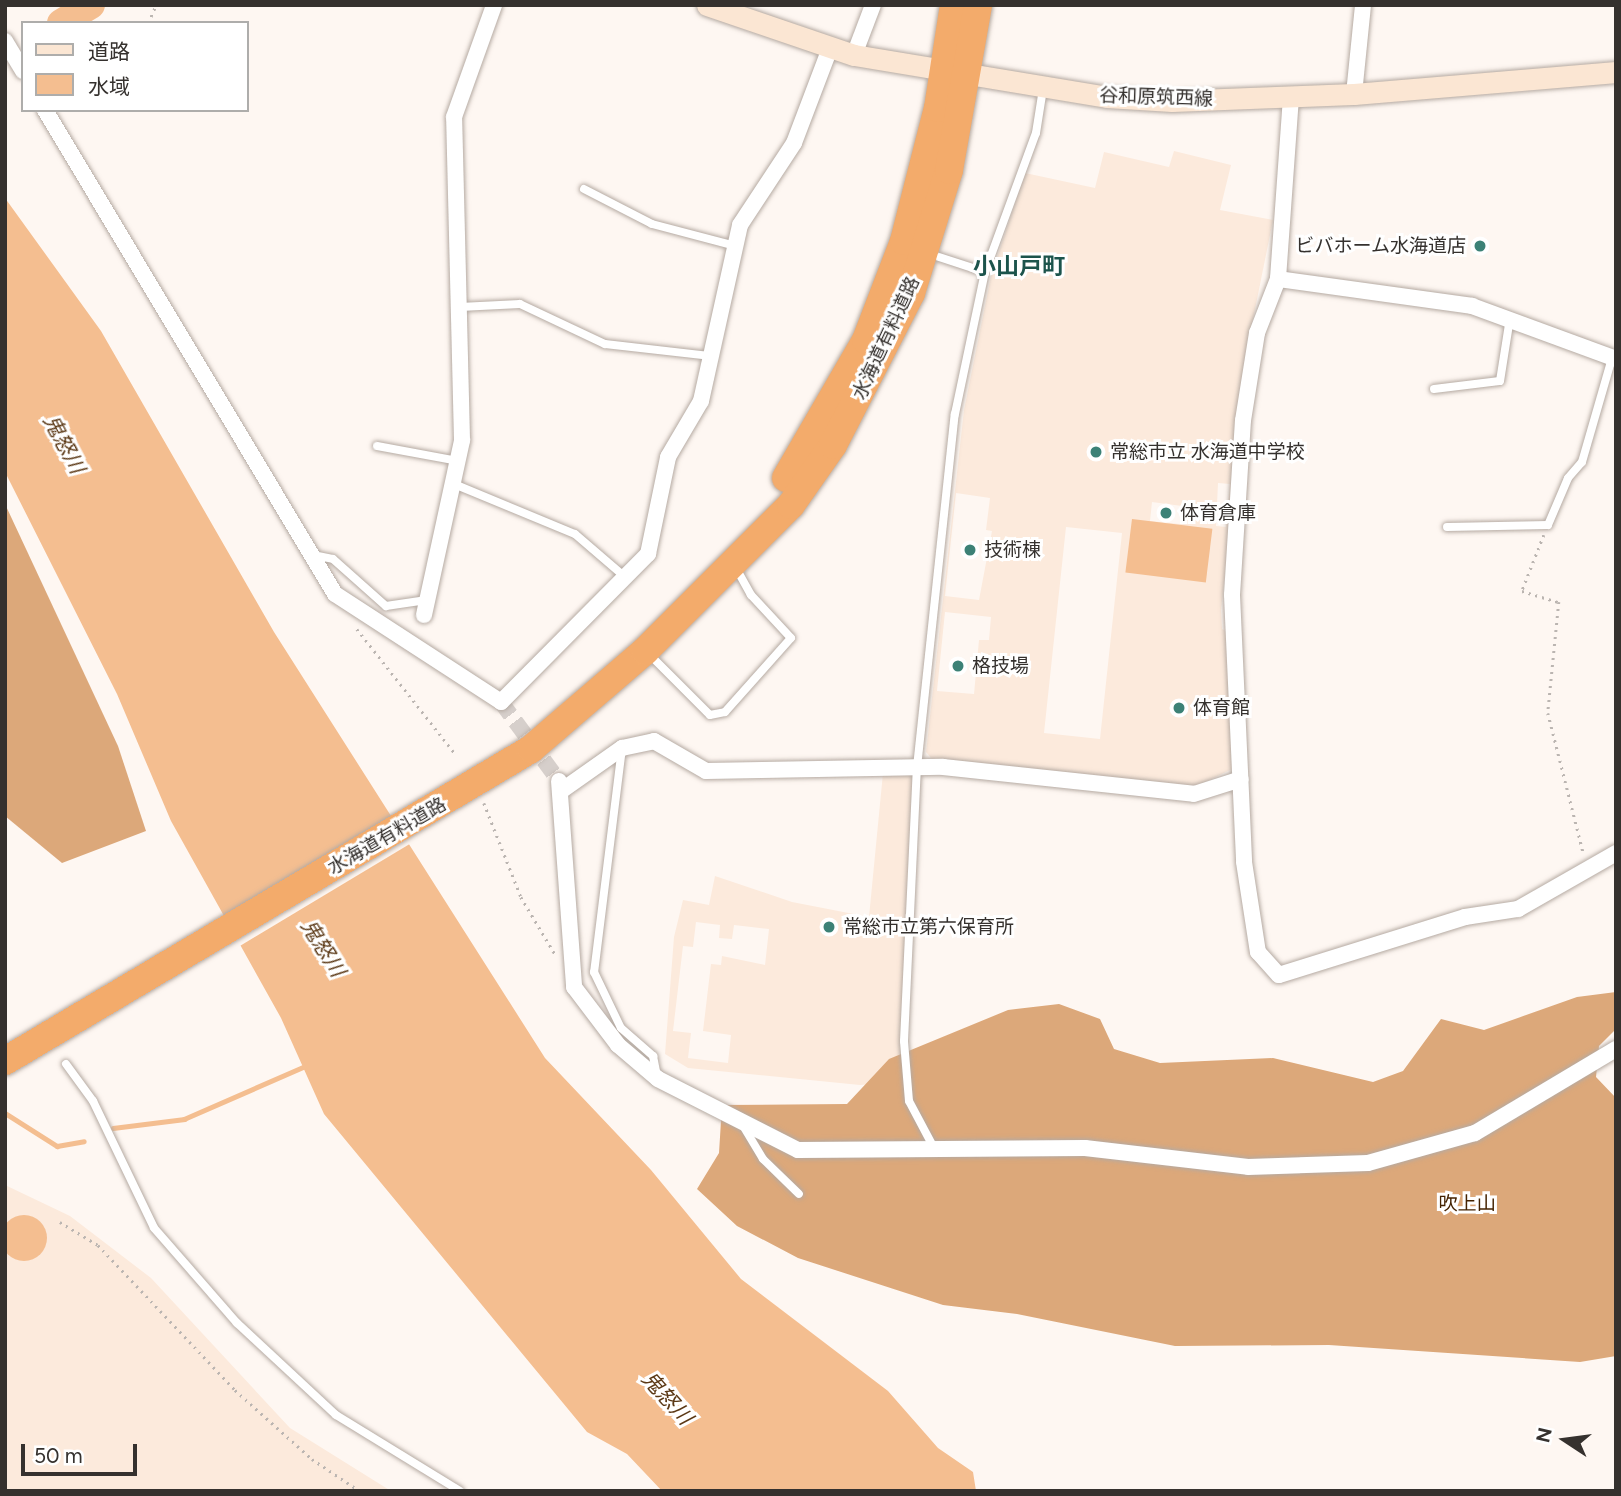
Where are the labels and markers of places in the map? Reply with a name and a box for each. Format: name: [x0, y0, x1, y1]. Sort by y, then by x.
place label: ビバホーム水海道店: [1295, 235, 1466, 257]
marker: ビバホーム水海道店: [1472, 238, 1488, 254]
place label: 常総市立 水海道中学校: [1110, 441, 1305, 463]
marker: 常総市立 水海道中学校: [1088, 444, 1104, 460]
place label: 体育倉庫: [1180, 502, 1256, 524]
marker: 体育倉庫: [1158, 505, 1174, 521]
place label: 技術棟: [984, 539, 1041, 561]
marker: 技術棟: [962, 542, 978, 558]
place label: 格技場: [972, 655, 1029, 677]
marker: 格技場: [950, 658, 966, 674]
place label: 体育館: [1193, 697, 1250, 719]
marker: 体育館: [1171, 700, 1187, 716]
place label: 常総市立第六保育所: [843, 916, 1014, 938]
marker: 常総市立第六保育所: [821, 919, 837, 935]

